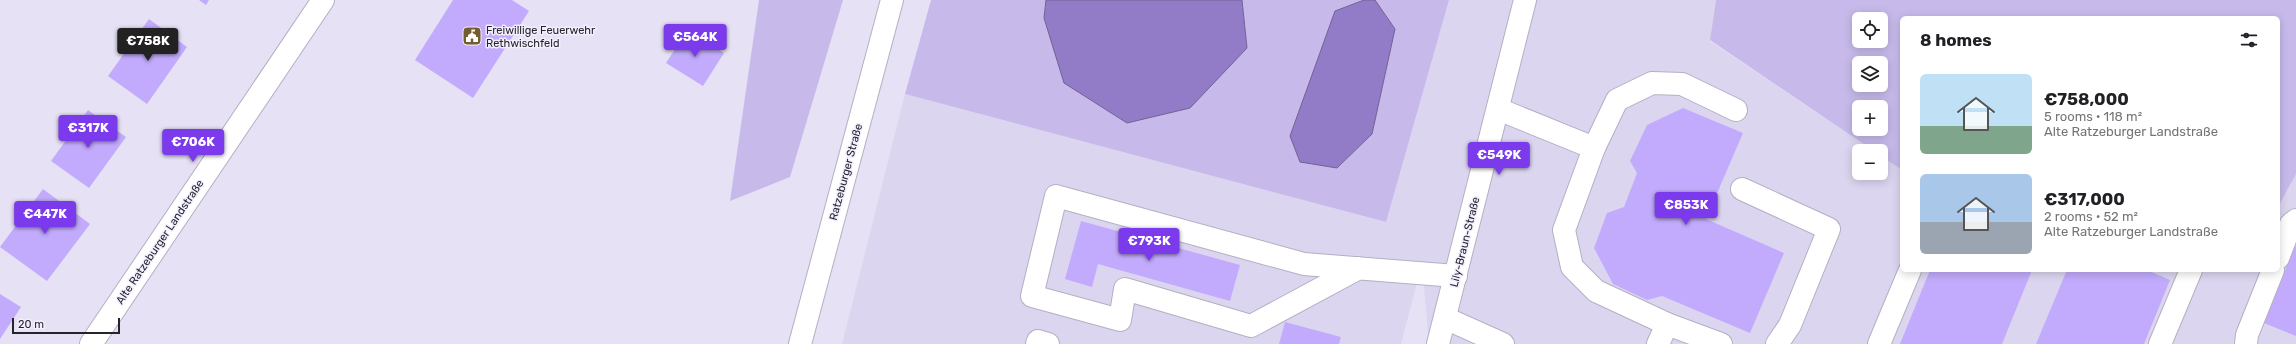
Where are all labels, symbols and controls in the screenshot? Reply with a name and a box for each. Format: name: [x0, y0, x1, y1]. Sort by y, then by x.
map controls: [1852, 12, 1888, 180]
button: locate: [1852, 12, 1888, 48]
place label: Freiwillige Feuerwehr Rethwischfeld: [486, 24, 596, 50]
pin: €564K: [667, 24, 723, 58]
public building icon: Freiwillige Feuerwehr Rethwischfeld: [461, 25, 483, 47]
pin: €758K: [120, 28, 176, 62]
text: €564K: [673, 29, 717, 44]
icon: filters: [2238, 29, 2260, 51]
text: 8 homes: [1920, 30, 1992, 50]
text: €758K: [126, 33, 170, 48]
button: layers: [1852, 56, 1888, 92]
text: €758,000: [2044, 89, 2129, 109]
icon: home: [1952, 90, 2000, 138]
button: +: [1852, 100, 1888, 136]
text: 5 rooms · 118 m²: [2044, 109, 2142, 124]
pin: €317K: [60, 115, 116, 149]
text: €317K: [67, 120, 109, 135]
street label: Ratzeburger Straße: [827, 122, 865, 222]
text: Alte Ratzeburger Landstraße: [2044, 124, 2218, 139]
pin: €706K: [165, 129, 221, 163]
text: €706K: [171, 134, 215, 149]
pin: €549K: [1471, 142, 1527, 176]
button: −: [1852, 144, 1888, 180]
text: €549K: [1477, 147, 1521, 162]
street label: Alte Ratzeburger Landstraße: [113, 177, 207, 307]
text: €317,000: [2044, 189, 2125, 209]
icon: home: [1952, 190, 2000, 238]
pin: €853K: [1658, 192, 1714, 226]
street label: Lily-Braun-Straße: [1448, 196, 1482, 288]
text: €853K: [1664, 197, 1708, 212]
pin: €447K: [17, 201, 73, 235]
text: €447K: [23, 206, 67, 221]
text: 2 rooms · 52 m²: [2044, 209, 2138, 224]
text: Alte Ratzeburger Landstraße: [2044, 224, 2218, 239]
pin: €793K: [1121, 228, 1177, 262]
text: €793K: [1127, 233, 1171, 248]
scale bar: [12, 316, 120, 335]
text: 20 m: [18, 318, 44, 331]

